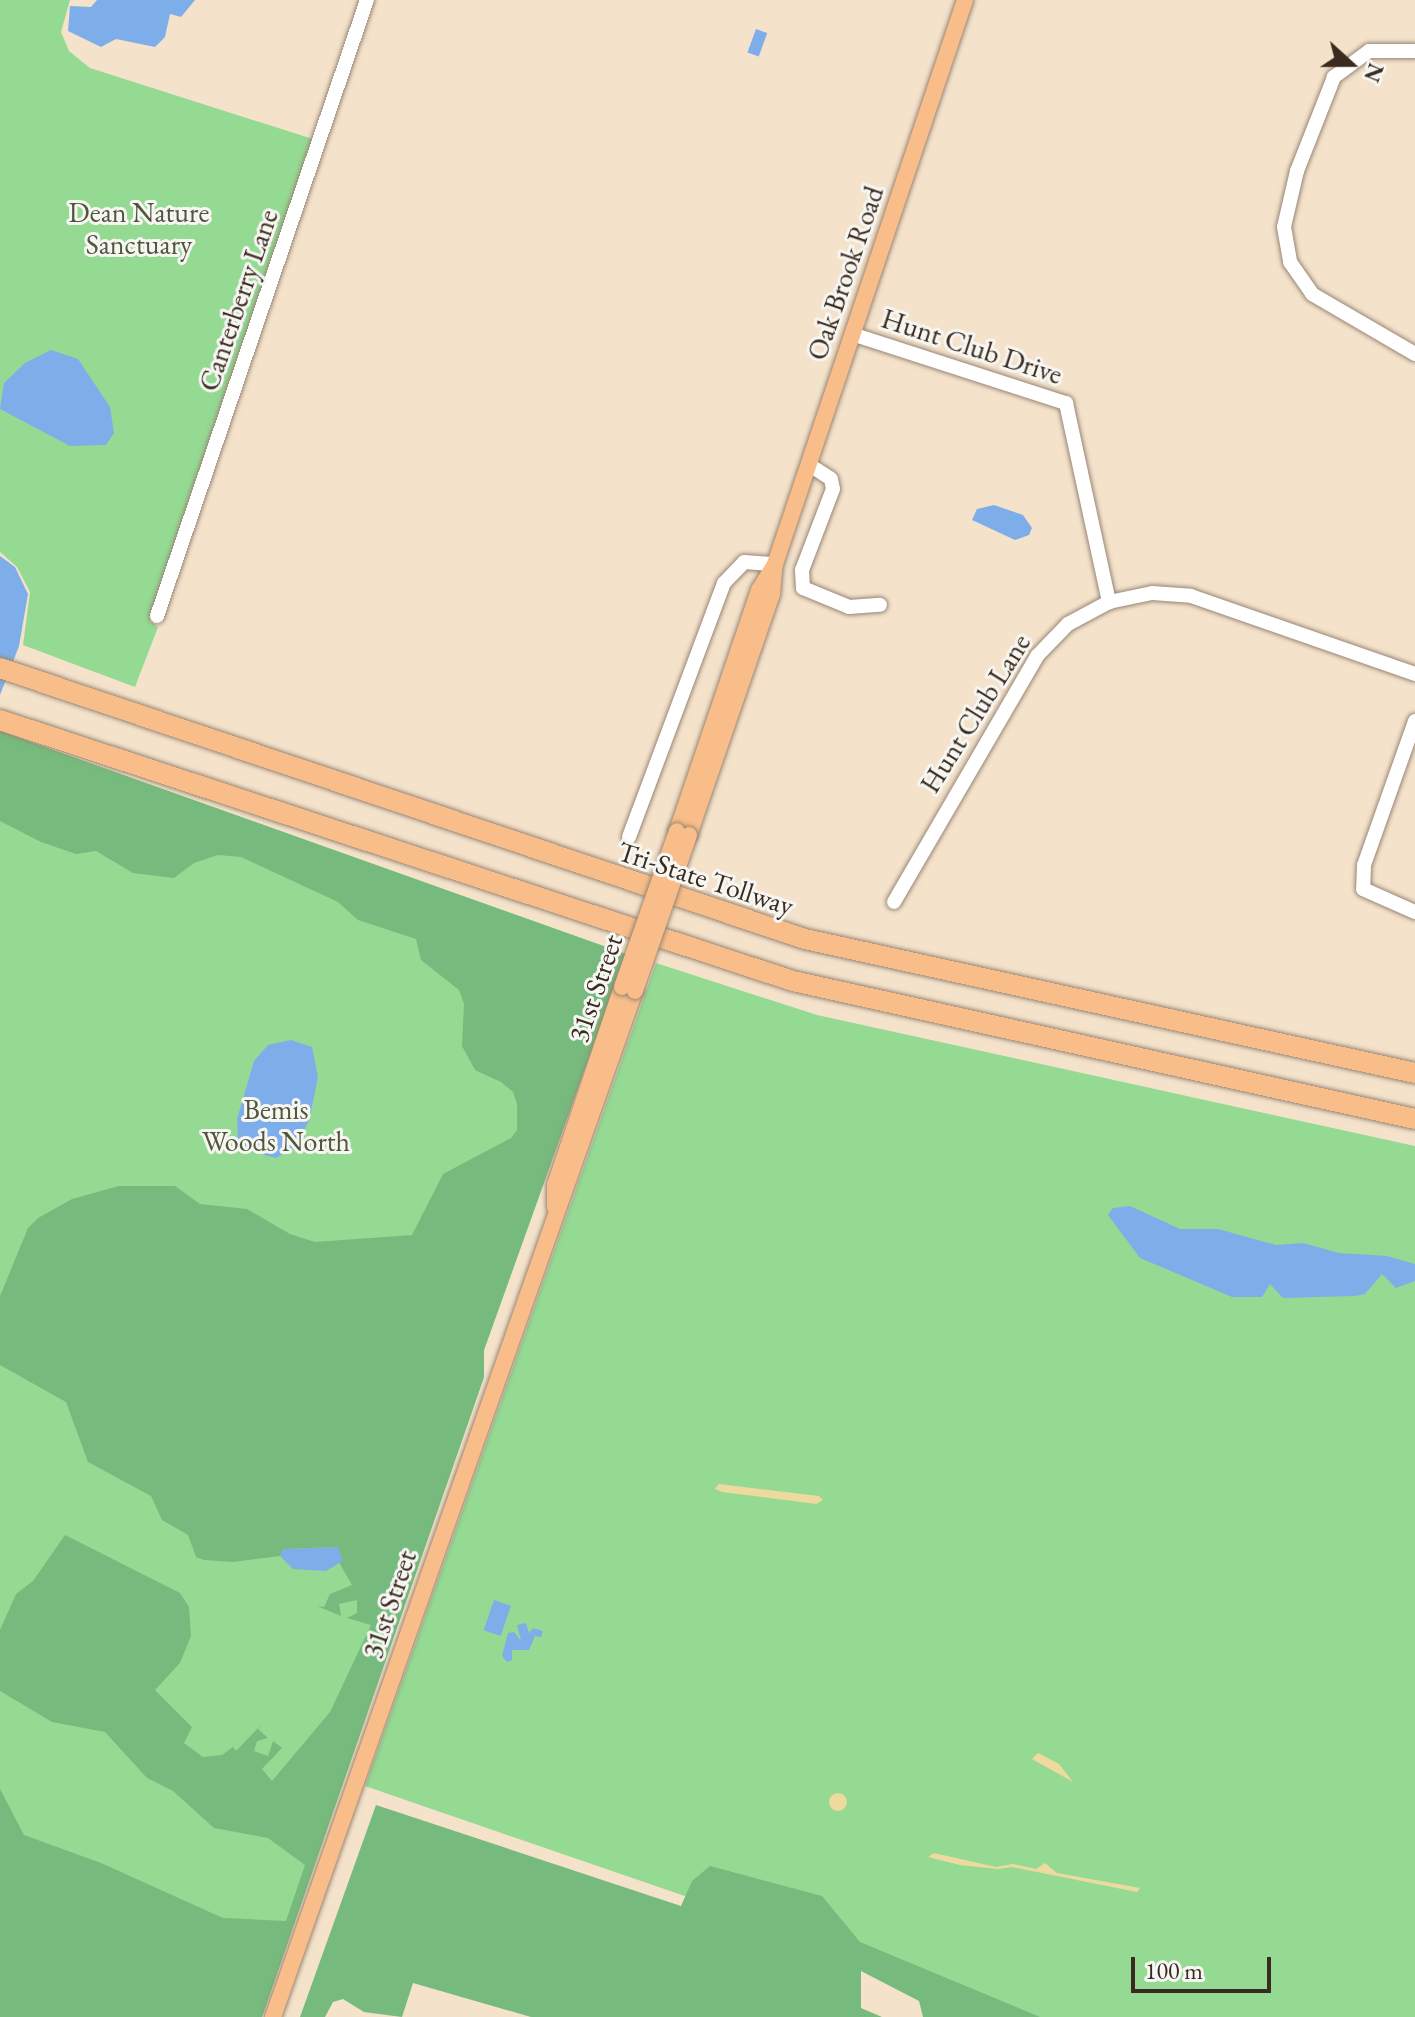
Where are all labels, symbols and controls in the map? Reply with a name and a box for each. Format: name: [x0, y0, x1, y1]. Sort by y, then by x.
north arrow: [1311, 24, 1391, 104]
text: N: [1357, 59, 1391, 86]
street label: Oak Brook Road: [800, 182, 890, 364]
park label: Dean Nature Sanctuary: [69, 195, 209, 261]
street label: Canterberry Lane: [191, 205, 285, 395]
street label: Hunt Club Drive: [878, 301, 1066, 391]
street label: Hunt Club Lane: [913, 627, 1037, 799]
street label: Tri-State Tollway: [614, 834, 798, 922]
street label: 31st Street: [561, 930, 629, 1046]
park label: Bemis Woods North: [202, 1092, 350, 1158]
street label: 31st Street: [355, 1546, 423, 1662]
scale bar: [1135, 1941, 1275, 1991]
text: 100 m: [1145, 1955, 1203, 1986]

